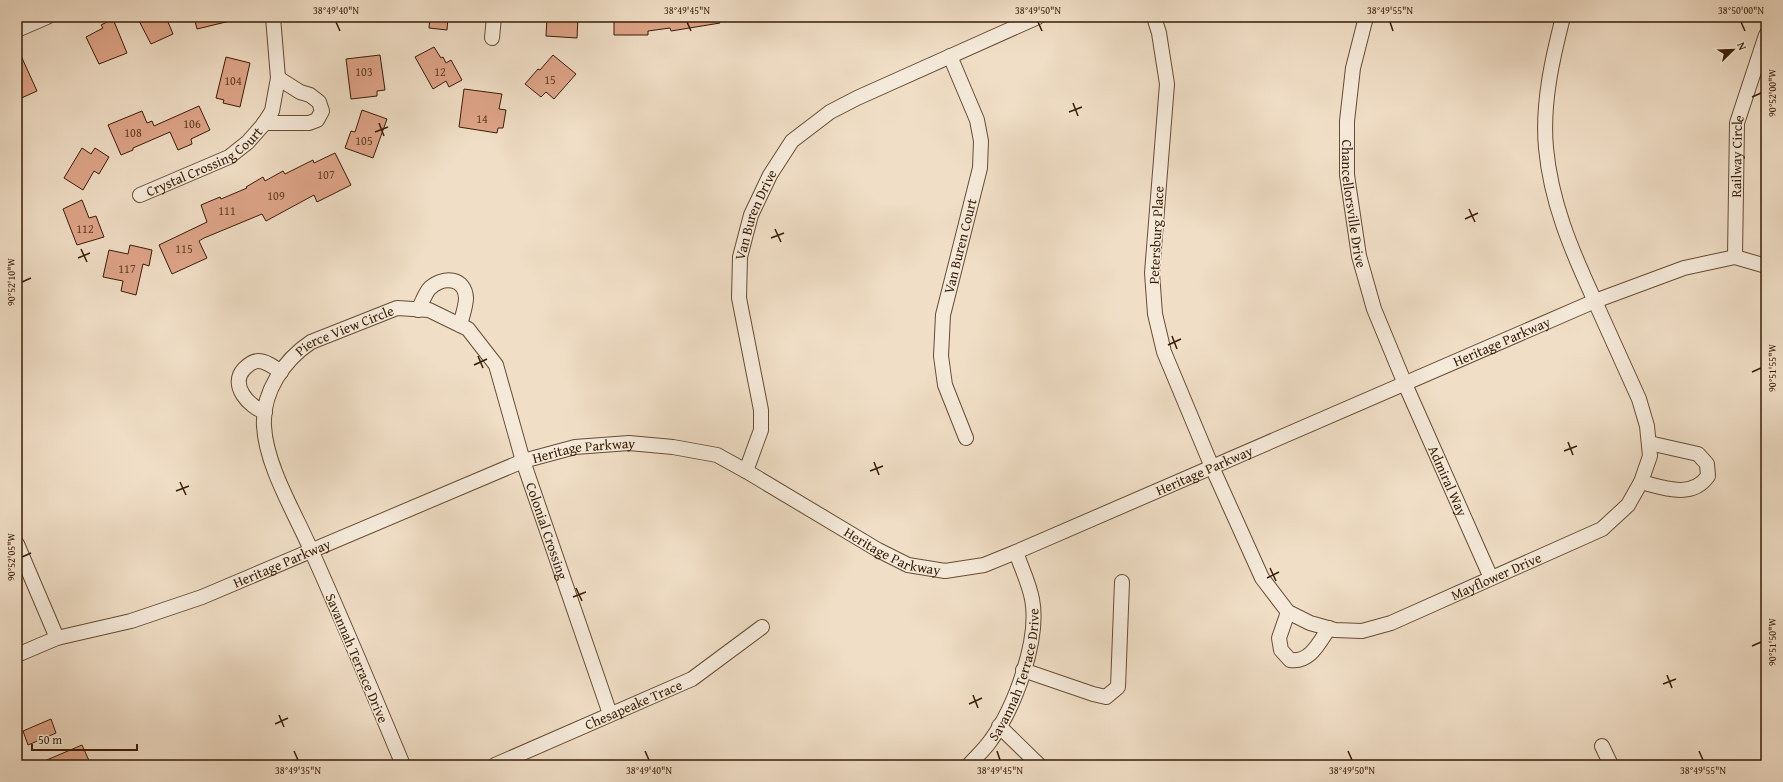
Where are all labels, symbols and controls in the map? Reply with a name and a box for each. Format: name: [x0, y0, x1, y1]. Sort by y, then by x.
text: 38°49'40"N: [313, 3, 359, 18]
text: 38°49'45"N: [664, 3, 710, 18]
text: 38°49'50"N: [1015, 3, 1061, 18]
text: 38°49'55"N: [1367, 3, 1413, 18]
text: 38°50'00"N: [1718, 3, 1764, 18]
north arrow: [1713, 30, 1753, 70]
text: N: [1733, 40, 1751, 53]
house number: 103: [355, 63, 373, 80]
house number: 12: [434, 63, 446, 80]
text: 90°52'00"W: [1765, 69, 1780, 117]
house number: 15: [544, 71, 556, 88]
house number: 104: [224, 72, 242, 89]
house number: 14: [476, 110, 488, 127]
street label: Railway Circle: [1726, 112, 1749, 197]
house number: 106: [183, 115, 201, 132]
street label: Crystal Crossing Court: [143, 122, 267, 201]
house number: 108: [124, 124, 142, 141]
house number: 105: [355, 132, 373, 149]
street label: Chancellorsville Drive: [1337, 139, 1372, 270]
street label: Van Buren Drive: [730, 165, 782, 262]
house number: 107: [317, 166, 335, 183]
street label: Petersburg Place: [1143, 185, 1169, 285]
house number: 109: [267, 187, 285, 204]
street label: Van Buren Court: [938, 196, 982, 296]
house number: 111: [218, 202, 236, 219]
house number: 112: [76, 220, 94, 237]
house number: 115: [175, 240, 193, 257]
text: 90°52'10"W: [4, 258, 19, 306]
house number: 117: [118, 260, 136, 277]
street label: Pierce View Circle: [291, 300, 397, 360]
street label: Heritage Parkway: [1450, 312, 1553, 371]
text: 90°51'55"W: [1765, 344, 1780, 392]
street label: Heritage Parkway: [530, 433, 636, 468]
street label: Heritage Parkway: [1152, 440, 1256, 500]
street label: Admiral Way: [1423, 442, 1472, 519]
street label: Colonial Crossing: [521, 480, 573, 582]
street label: Heritage Parkway: [840, 522, 942, 580]
text: 90°52'05"W: [4, 533, 19, 581]
street label: Heritage Parkway: [230, 534, 334, 593]
street label: Mayflower Drive: [1448, 547, 1545, 605]
street label: Savannah Terrace Drive: [321, 590, 394, 726]
street label: Savannah Terrace Drive: [983, 607, 1044, 745]
text: 90°51'50"W: [1765, 618, 1780, 666]
street label: Chesapeake Trace: [582, 674, 686, 735]
scale bar: [32, 726, 137, 752]
text: 50 m: [38, 731, 62, 748]
text: 38°49'35"N: [275, 763, 321, 778]
text: 38°49'40"N: [626, 763, 672, 778]
text: 38°49'45"N: [977, 763, 1023, 778]
text: 38°49'50"N: [1329, 763, 1375, 778]
text: 38°49'55"N: [1680, 763, 1726, 778]

